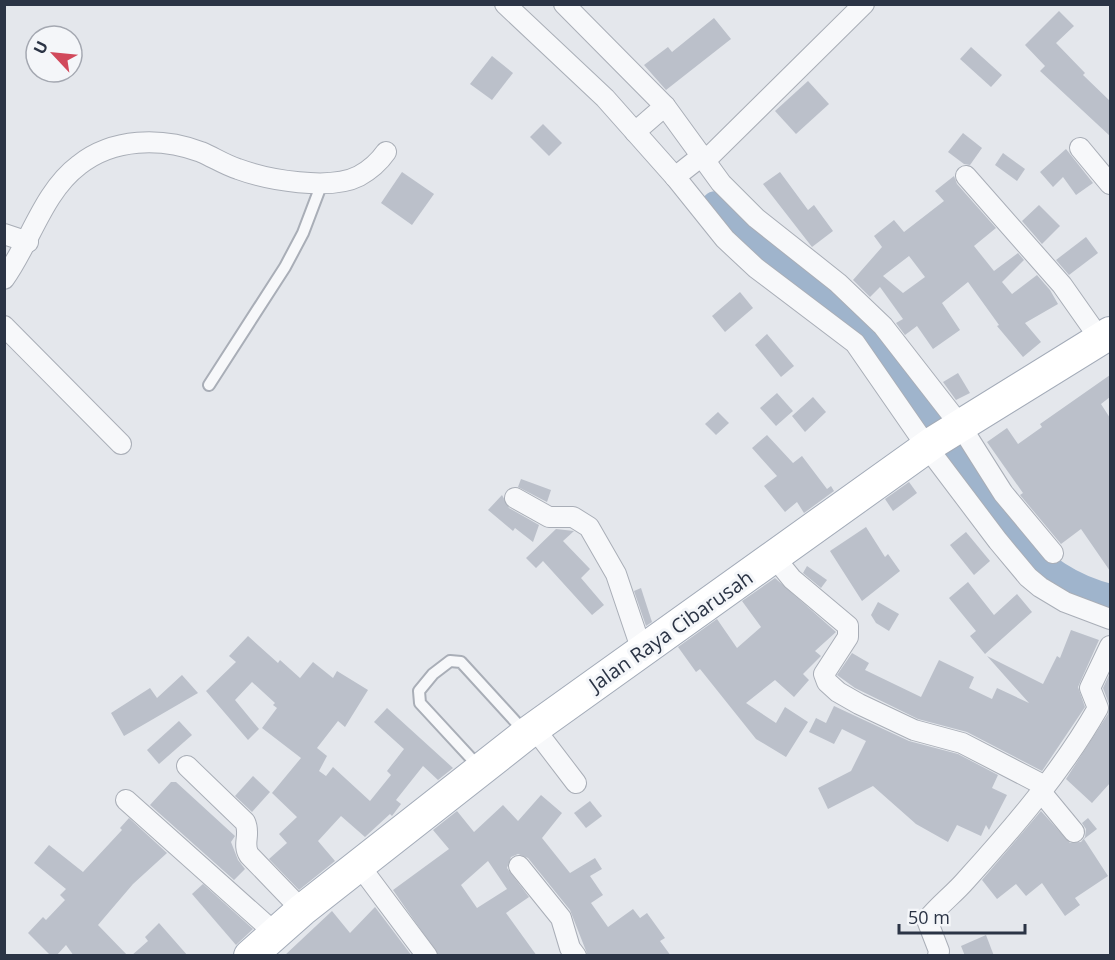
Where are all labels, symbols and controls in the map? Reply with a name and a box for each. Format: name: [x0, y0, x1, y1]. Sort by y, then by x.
north arrow: [24, 24, 84, 84]
text: U: [28, 37, 53, 58]
street label: Jalan Raya Cibarusah: [582, 564, 758, 699]
scale bar: [899, 897, 1025, 935]
text: 50 m: [908, 905, 950, 929]

